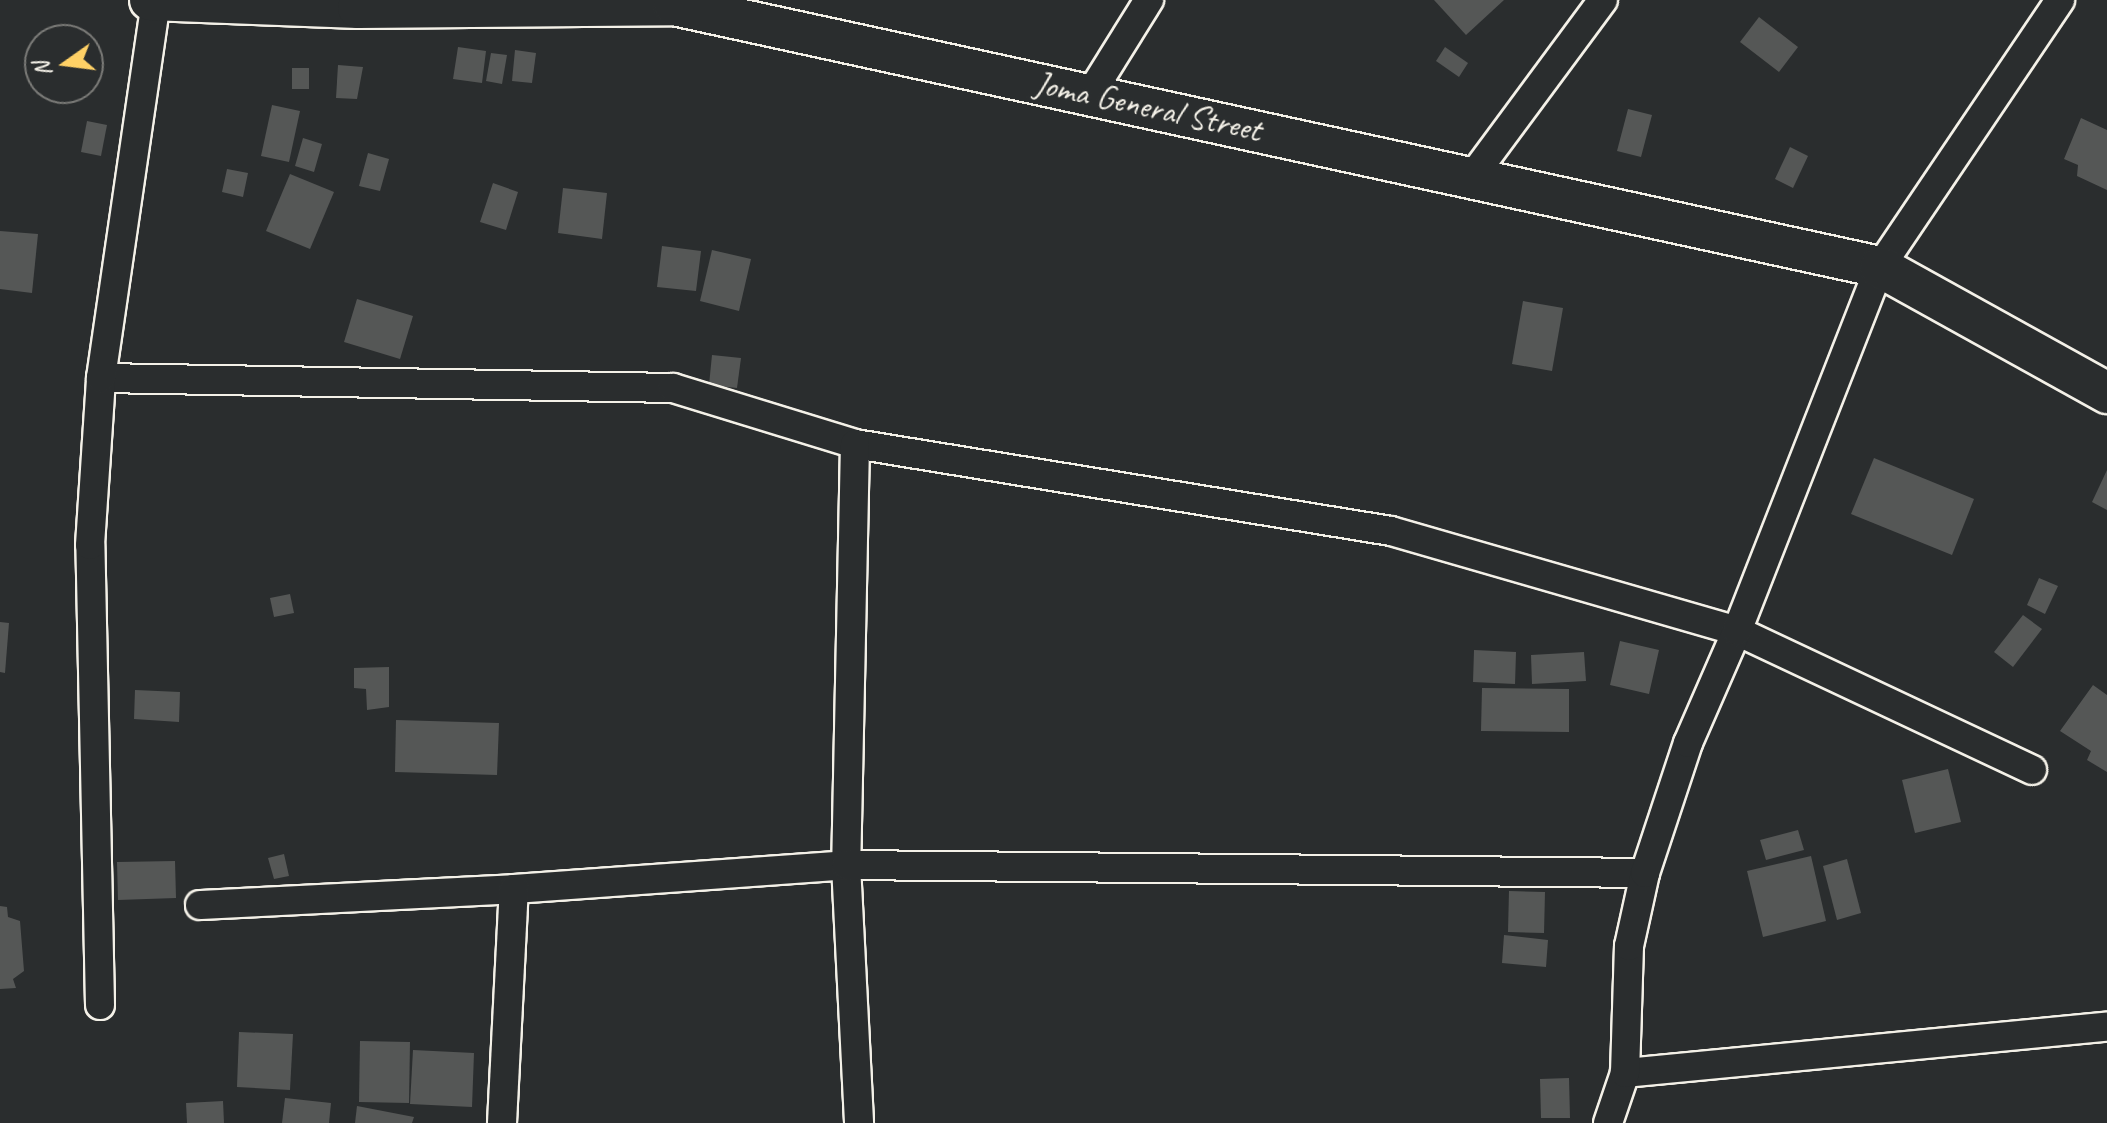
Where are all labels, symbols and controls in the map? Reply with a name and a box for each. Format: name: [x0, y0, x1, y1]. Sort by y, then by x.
north arrow: [24, 24, 104, 104]
text: N: [27, 59, 58, 79]
street label: Joma General Street: [1031, 62, 1265, 150]

